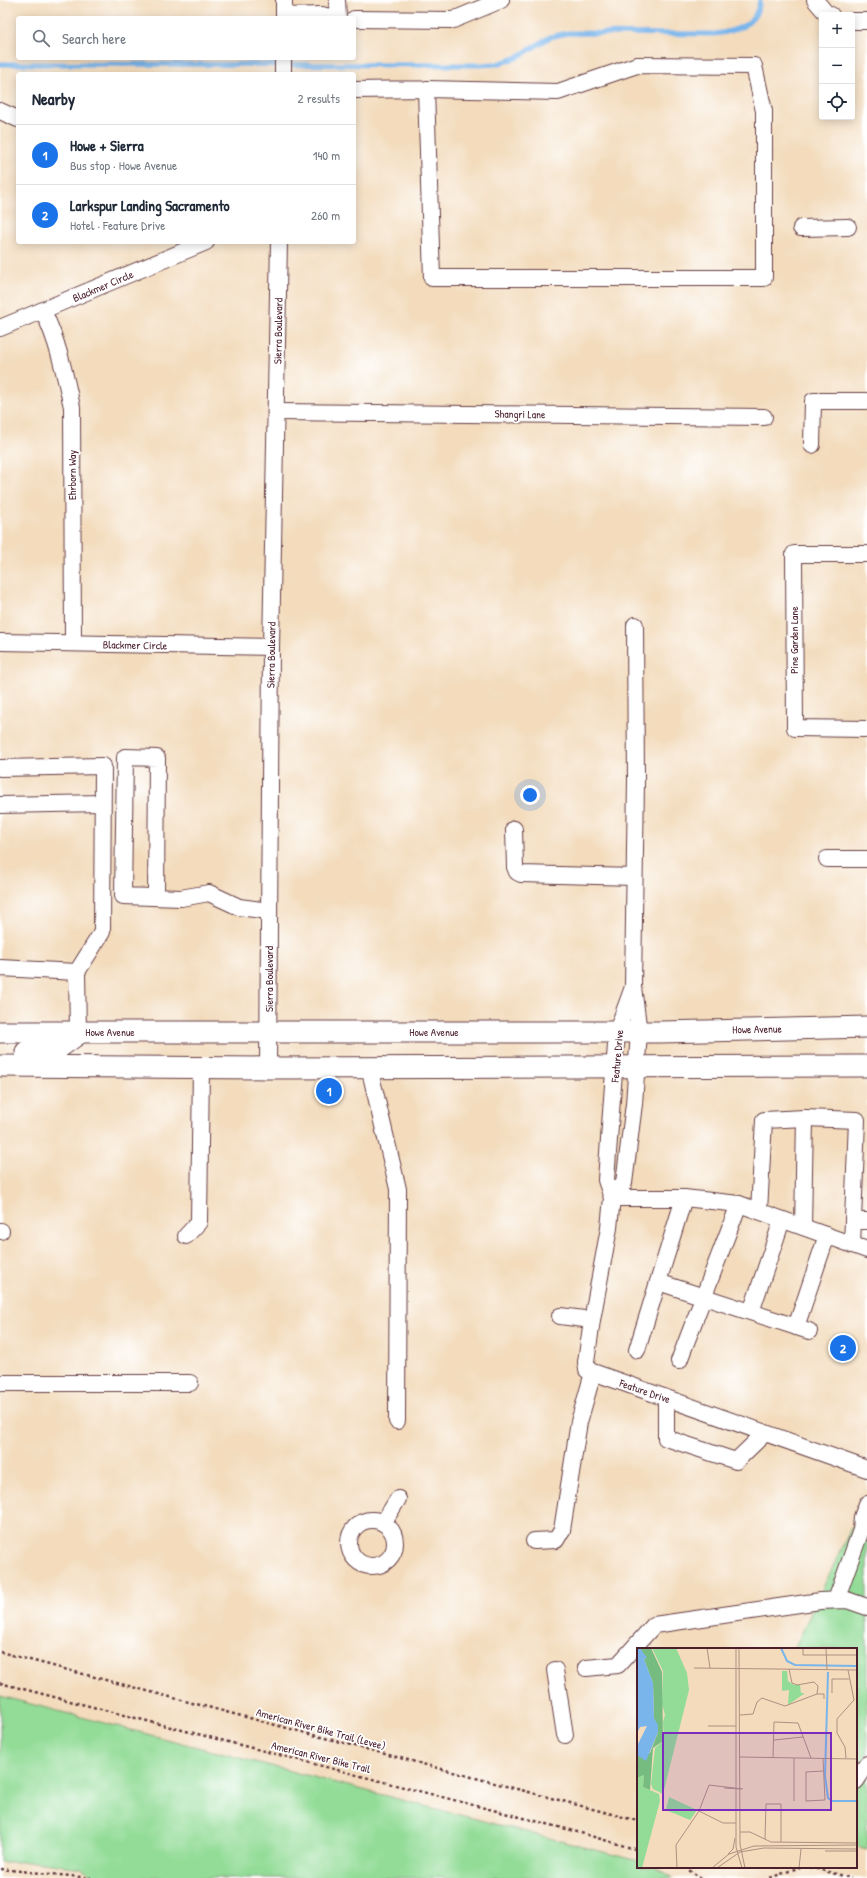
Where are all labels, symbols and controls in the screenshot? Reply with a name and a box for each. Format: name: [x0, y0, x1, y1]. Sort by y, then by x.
map controls: [819, 12, 855, 120]
button: +: [819, 12, 855, 48]
search box: [16, 16, 356, 60]
icon: search: [30, 27, 52, 49]
text: Search here: [62, 28, 126, 49]
button: −: [819, 48, 855, 84]
button: locate: [819, 84, 855, 120]
text: Nearby: [32, 87, 75, 110]
text: 2 results: [298, 89, 340, 107]
text: Howe + Sierra: [70, 135, 144, 156]
text: 1: [43, 146, 47, 164]
text: 140 m: [313, 146, 340, 164]
text: Bus stop · Howe Avenue: [70, 156, 177, 174]
text: Larkspur Landing Sacramento: [70, 195, 230, 216]
text: 2: [42, 206, 48, 224]
text: 260 m: [311, 206, 340, 224]
text: Hotel · Feature Drive: [70, 216, 165, 234]
street label: Blackmer Circle: [71, 267, 136, 305]
street label: Sierra Boulevard: [270, 297, 286, 364]
street label: Shangri Lane: [494, 407, 546, 421]
street label: Ehrborn Way: [65, 450, 79, 500]
street label: Pine Garden Lane: [787, 606, 801, 674]
street label: Sierra Boulevard: [263, 621, 279, 688]
street label: Blackmer Circle: [103, 637, 168, 653]
your location: [520, 785, 540, 805]
street label: Sierra Boulevard: [262, 945, 276, 1012]
street label: Howe Avenue: [732, 1022, 782, 1036]
street label: Howe Avenue: [85, 1025, 135, 1039]
street label: Howe Avenue: [409, 1025, 459, 1039]
street label: Feature Drive: [608, 1028, 626, 1084]
pin: 1: [316, 1076, 342, 1106]
pin: 2: [830, 1333, 856, 1363]
street label: Feature Drive: [617, 1375, 673, 1406]
inset map: [637, 1648, 857, 1868]
street label: American River Bike Trail (Levee): [255, 1705, 387, 1753]
street label: American River Bike Trail: [270, 1738, 372, 1776]

